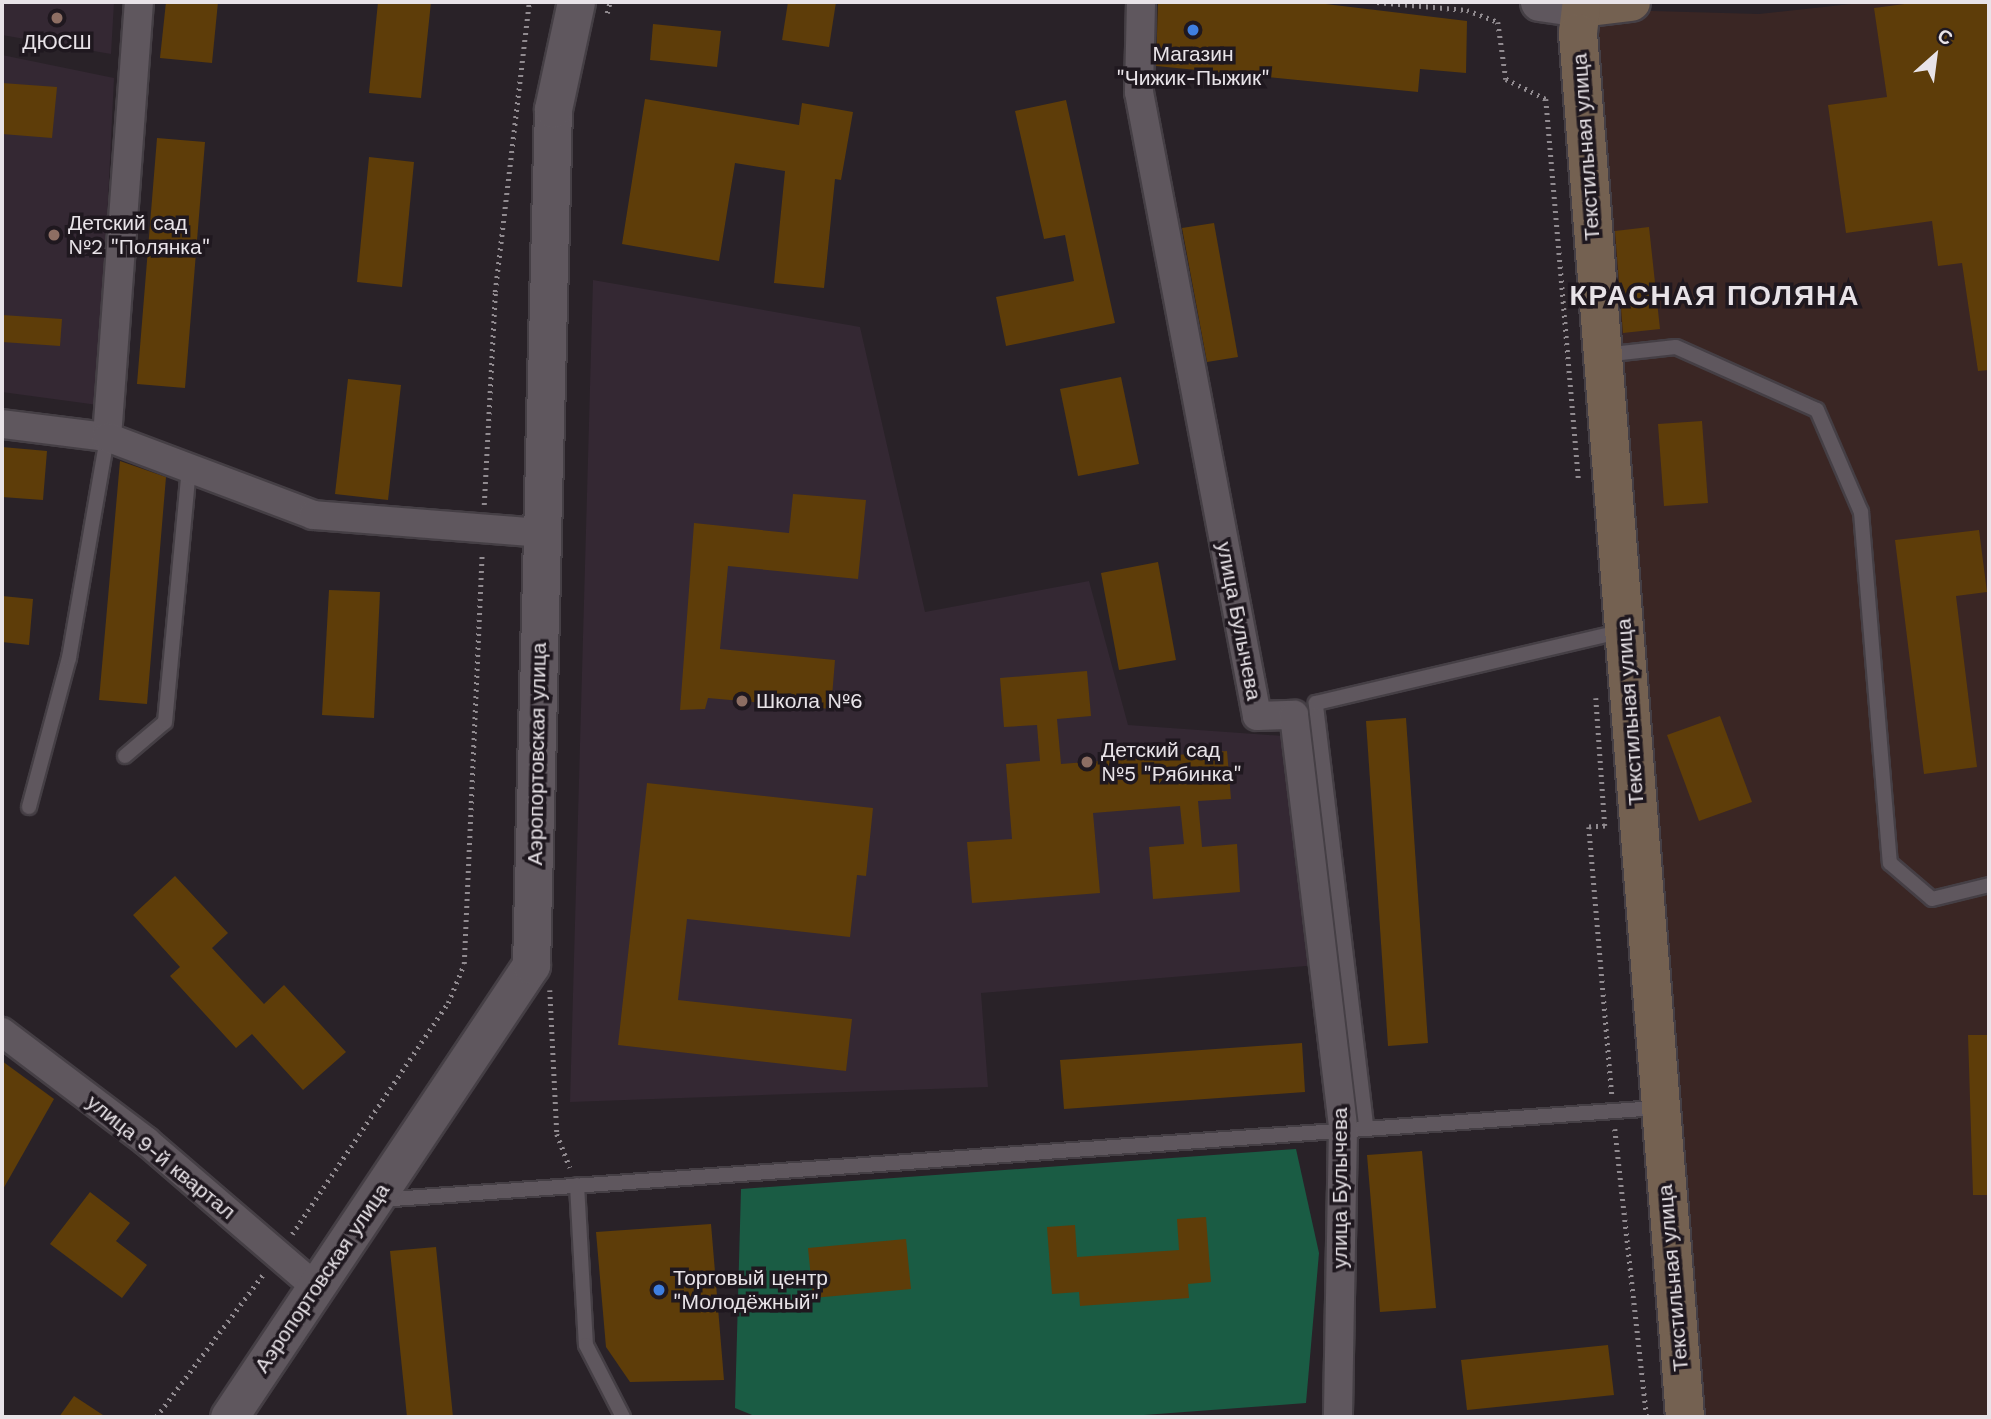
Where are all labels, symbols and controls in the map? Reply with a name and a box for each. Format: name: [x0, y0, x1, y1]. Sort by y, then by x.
marker: ДЮСШ: [49, 10, 65, 26]
north arrow: [1900, 21, 1970, 91]
marker: Магазин "Чижик-Пыжик": [1185, 22, 1201, 38]
text: С: [1934, 24, 1957, 50]
place label: ДЮСШ: [22, 29, 92, 55]
place label: Магазин "Чижик-Пыжик": [1116, 41, 1270, 91]
street label: Текстильная улица: [1567, 53, 1605, 241]
place label: Детский сад №2 "Полянка": [68, 210, 210, 260]
marker: Детский сад №2 "Полянка": [46, 227, 62, 243]
district label: КРАСНАЯ ПОЛЯНА: [1571, 279, 1859, 313]
street label: улица Булычева: [1211, 540, 1267, 702]
street label: Текстильная улица: [1611, 618, 1649, 806]
street label: Аэропортовская улица: [522, 642, 552, 866]
place label: Школа №6: [756, 688, 863, 714]
marker: Школа №6: [734, 693, 750, 709]
place label: Детский сад №5 "Рябинка": [1101, 737, 1242, 787]
marker: Детский сад №5 "Рябинка": [1079, 754, 1095, 770]
street label: улица 9-й квартал: [82, 1089, 240, 1225]
street label: улица Булычева: [1327, 1108, 1353, 1268]
street label: Аэропортовская улица: [249, 1179, 395, 1377]
street label: Текстильная улица: [1652, 1184, 1694, 1372]
place label: Торговый центр "Молодёжный": [673, 1265, 828, 1315]
marker: Торговый центр "Молодёжный": [651, 1282, 667, 1298]

